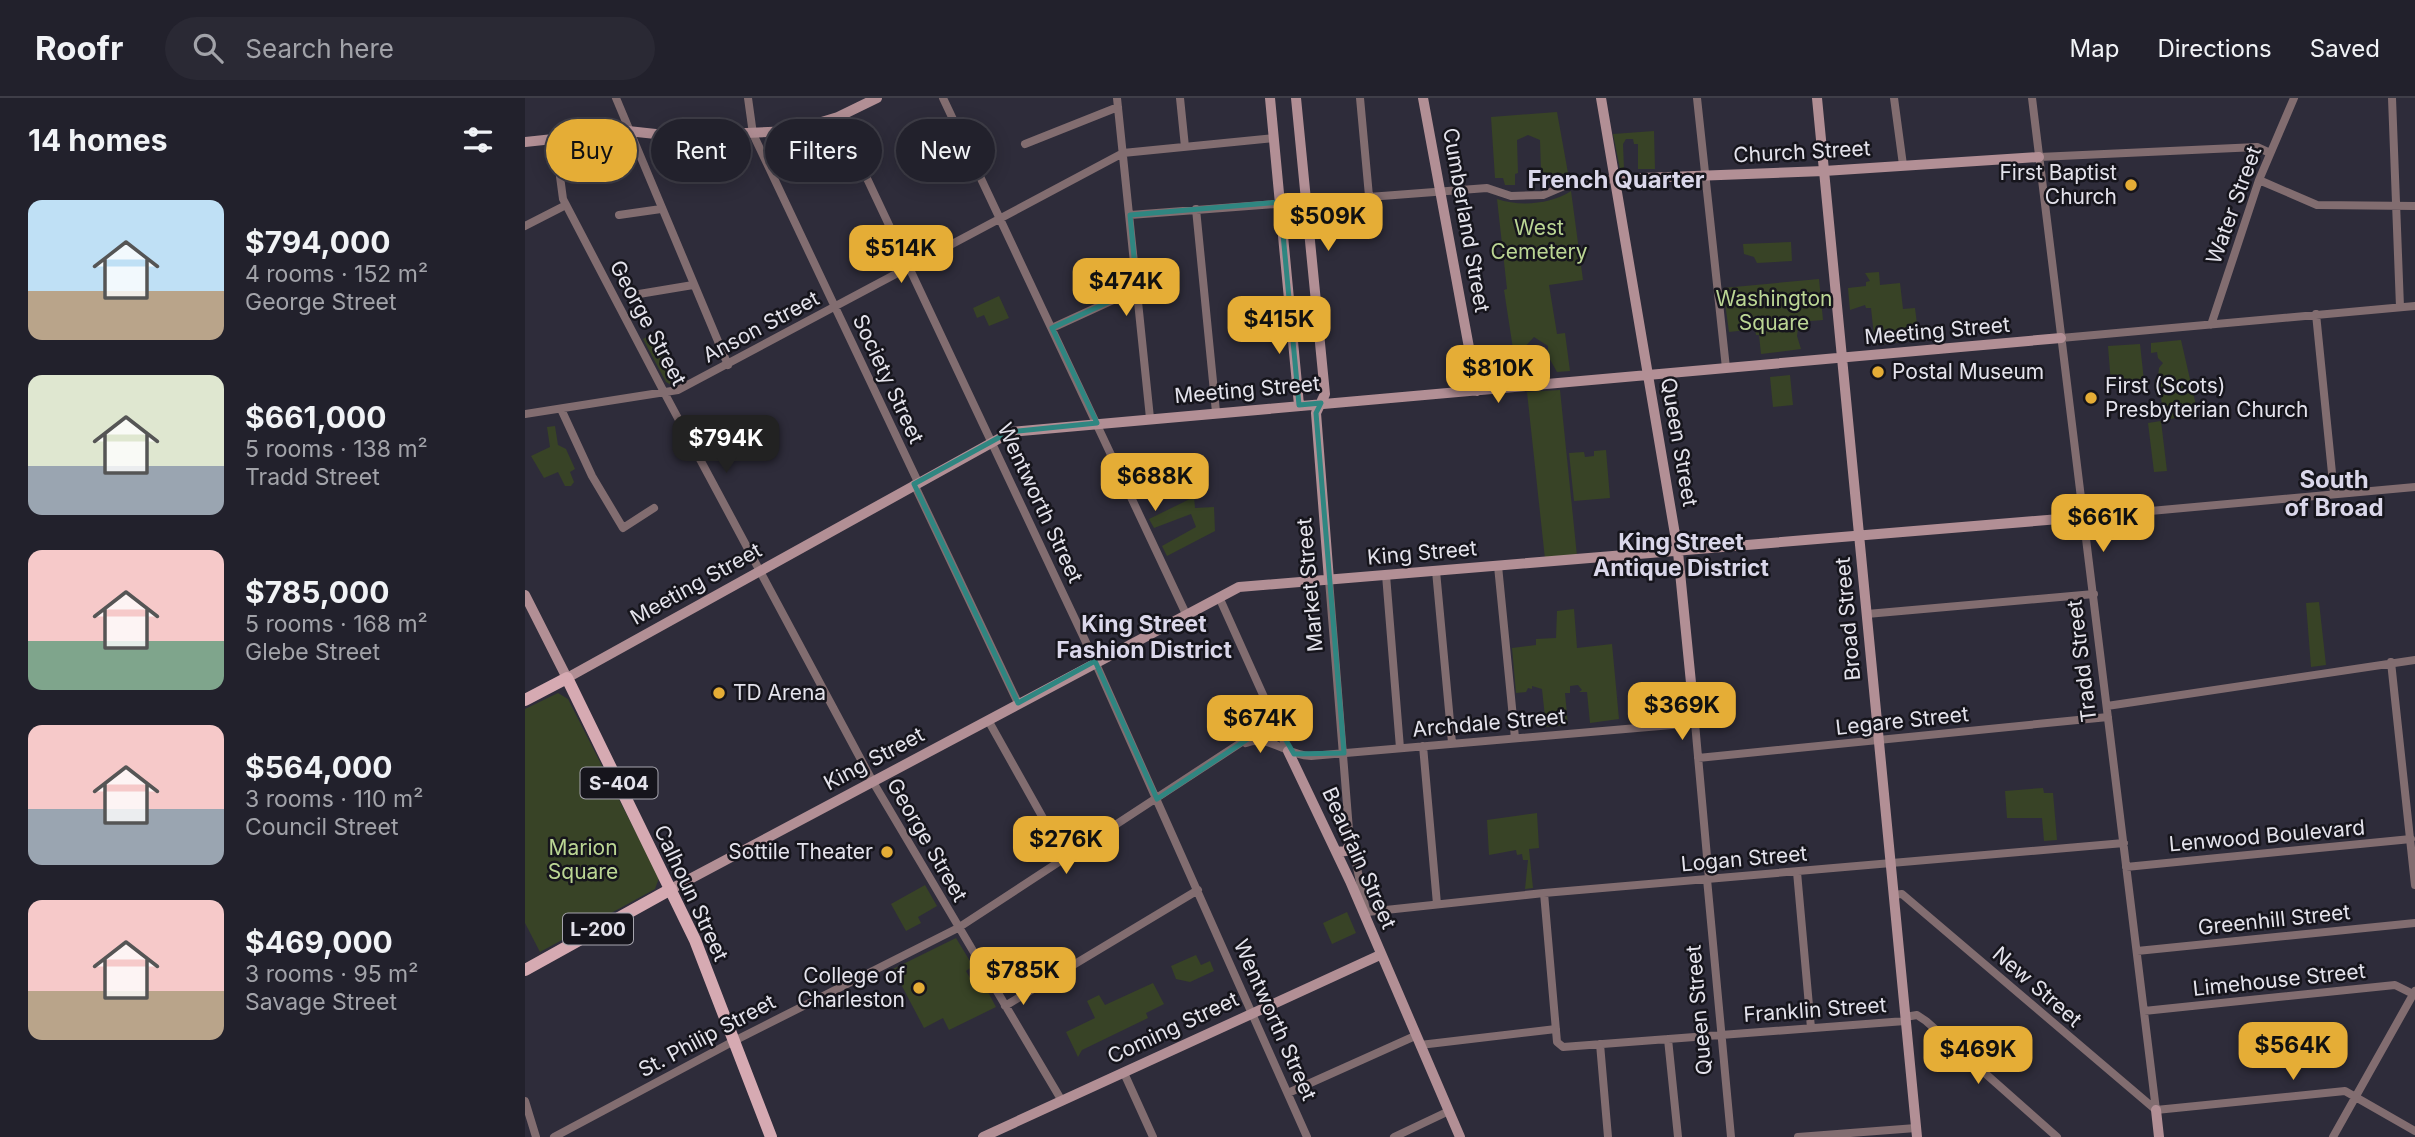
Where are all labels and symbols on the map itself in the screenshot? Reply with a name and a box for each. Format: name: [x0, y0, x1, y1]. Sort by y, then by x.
street label: Cumberland Street: [1438, 126, 1495, 314]
street label: Church Street: [1733, 135, 1871, 168]
street label: Water Street: [2201, 142, 2266, 267]
place label: First Baptist Church: [1999, 160, 2117, 209]
district label: French Quarter: [1527, 165, 1705, 194]
marker: First Baptist Church: [2123, 177, 2139, 193]
pin: $509K: [1279, 194, 1377, 253]
park label: West Cemetery: [1490, 215, 1588, 264]
pin: $514K: [852, 226, 950, 285]
street label: George Street: [605, 256, 692, 390]
pin: $474K: [1077, 258, 1175, 318]
street label: Anson Street: [698, 285, 823, 368]
park label: Washington Square: [1716, 286, 1832, 335]
pin: $415K: [1230, 296, 1328, 356]
street label: Society Street: [848, 310, 929, 447]
street label: Meeting Street: [1863, 312, 2011, 349]
pin: $810K: [1449, 345, 1547, 405]
place label: Postal Museum: [1892, 359, 2044, 384]
marker: Postal Museum: [1870, 364, 1886, 380]
street label: Meeting Street: [1173, 371, 1321, 408]
place label: First (Scots) Presbyterian Church: [2105, 373, 2308, 422]
street label: Queen Street: [1656, 375, 1703, 508]
marker: First (Scots) Presbyterian Church: [2083, 390, 2099, 406]
pin: $794K: [677, 416, 775, 475]
street label: Wentworth Street: [992, 419, 1089, 587]
pin: $688K: [1106, 454, 1204, 513]
district label: South of Broad: [2284, 465, 2384, 522]
pin: $661K: [2054, 494, 2152, 554]
street label: Market Street: [1291, 517, 1328, 653]
district label: King Street Antique District: [1593, 528, 1770, 582]
street label: King Street: [1366, 535, 1478, 570]
street label: Meeting Street: [626, 537, 766, 630]
street label: Broad Street: [1830, 556, 1865, 682]
street label: Tradd Street: [2062, 598, 2101, 724]
district label: King Street Fashion District: [1056, 610, 1232, 664]
place label: TD Arena: [733, 680, 826, 705]
pin: $369K: [1633, 682, 1731, 742]
marker: TD Arena: [711, 685, 727, 701]
pin: $674K: [1211, 696, 1309, 755]
street label: Legare Street: [1834, 701, 1970, 740]
street label: Archdale Street: [1411, 703, 1567, 742]
street label: King Street: [819, 722, 928, 795]
road number: S-404: [581, 768, 657, 798]
street label: George Street: [882, 774, 973, 906]
street label: Beaufain Street: [1317, 783, 1402, 933]
street label: Lenwood Boulevard: [2168, 814, 2366, 857]
pin: $276K: [1017, 816, 1115, 876]
street label: Calhoun Street: [649, 821, 734, 965]
park label: Marion Square: [548, 835, 618, 884]
place label: Sottile Theater: [728, 839, 873, 864]
street label: Logan Street: [1680, 841, 1808, 876]
marker: Sottile Theater: [879, 844, 895, 860]
street label: Greenhill Street: [2197, 899, 2351, 940]
road number: L-200: [563, 914, 633, 944]
street label: Wentworth Street: [1229, 935, 1322, 1104]
street label: New Street: [1988, 941, 2087, 1032]
street label: Queen Street: [1680, 944, 1717, 1076]
pin: $785K: [974, 948, 1072, 1007]
street label: Limehouse Street: [2191, 958, 2367, 1001]
place label: College of Charleston: [797, 963, 905, 1012]
marker: College of Charleston: [911, 980, 927, 996]
street label: Coming Street: [1103, 986, 1242, 1069]
street label: St. Philip Street: [634, 989, 780, 1082]
street label: Franklin Street: [1743, 992, 1887, 1027]
pin: $564K: [2244, 1023, 2342, 1082]
pin: $469K: [1929, 1026, 2027, 1086]

